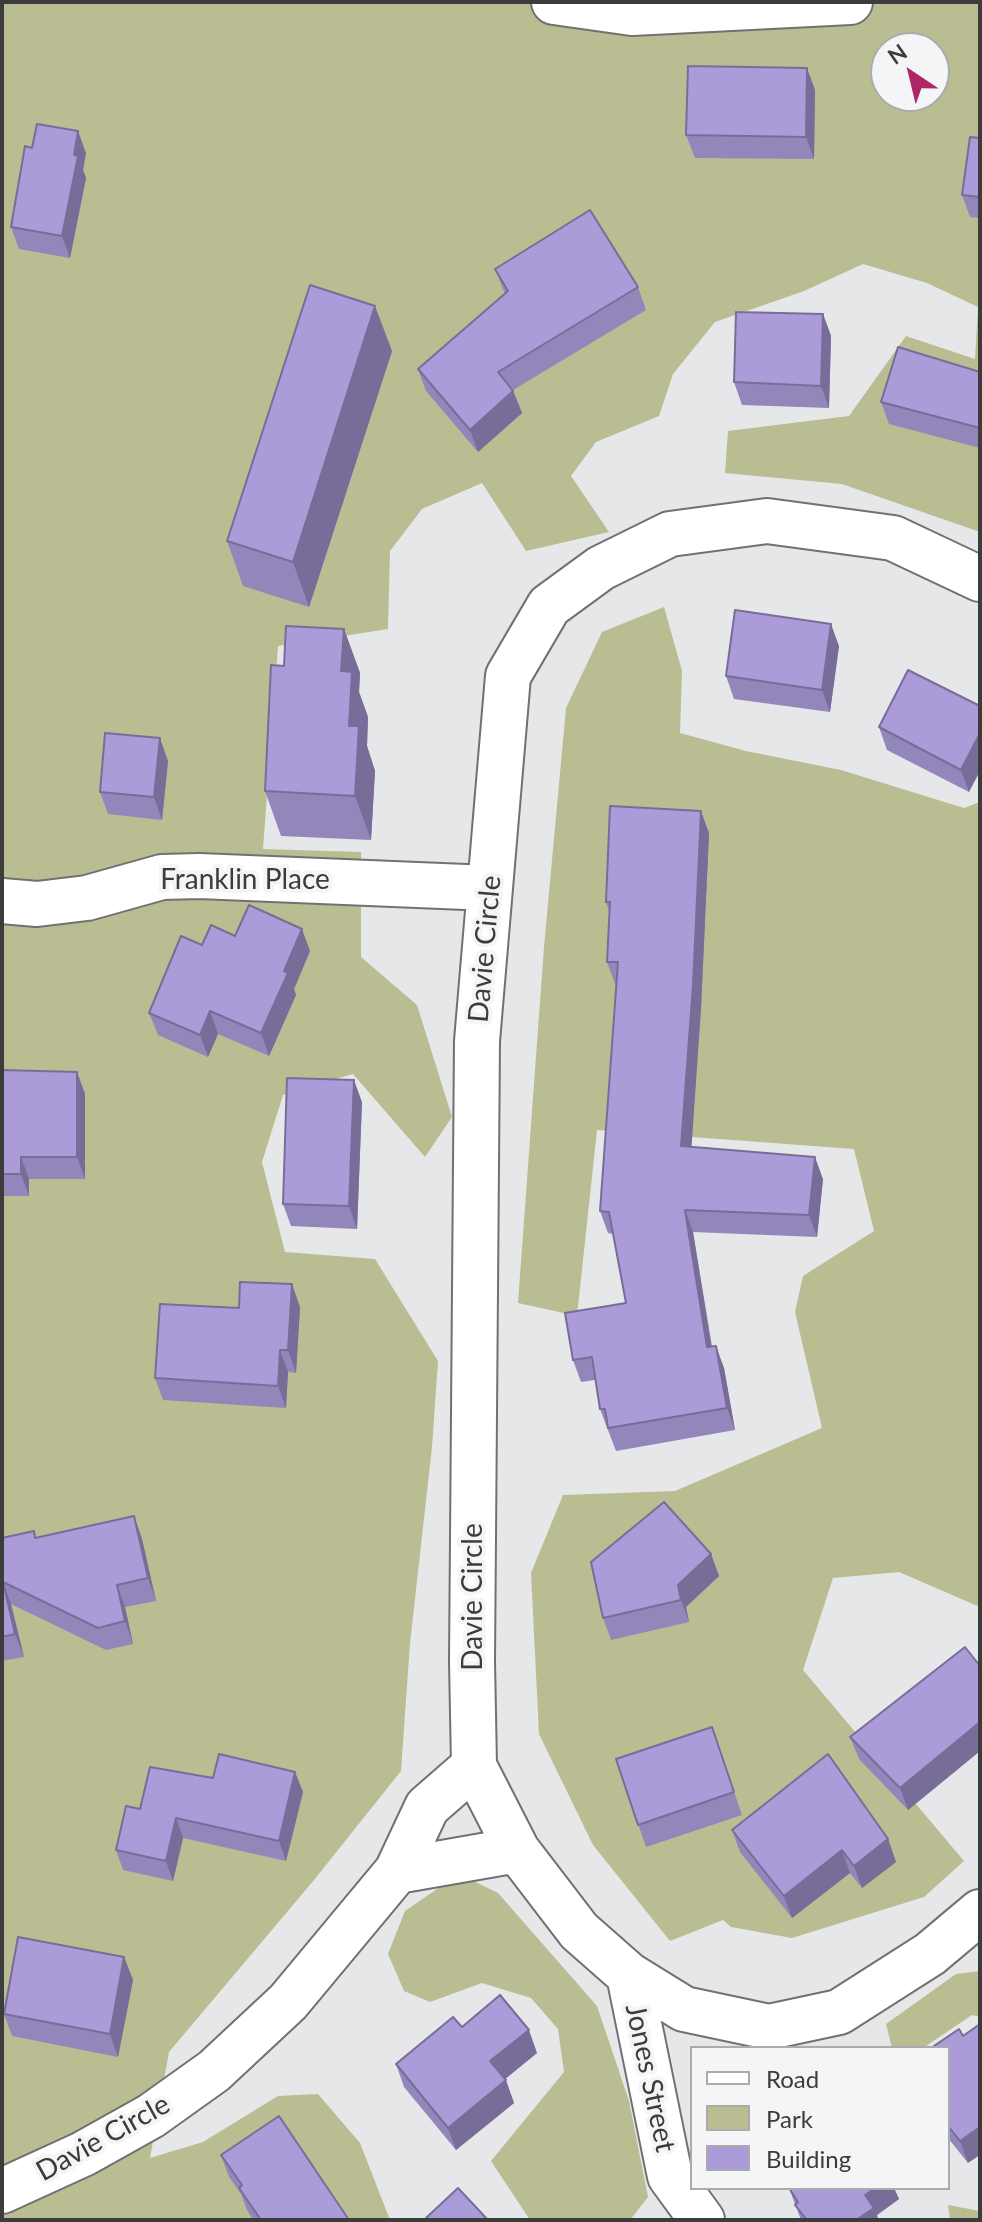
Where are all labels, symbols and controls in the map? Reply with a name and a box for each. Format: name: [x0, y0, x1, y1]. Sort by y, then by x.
north arrow: [870, 32, 950, 112]
text: N: [882, 38, 912, 69]
street label: Franklin Place: [160, 863, 330, 897]
street label: Davie Circle: [462, 874, 508, 1024]
street label: Davie Circle: [456, 1523, 490, 1671]
street label: Jones Street: [618, 2001, 682, 2155]
legend: [690, 2046, 950, 2190]
text: Road: [766, 2064, 819, 2093]
street label: Davie Circle: [30, 2088, 176, 2188]
text: Park: [766, 2104, 813, 2133]
text: Building: [766, 2144, 851, 2173]

